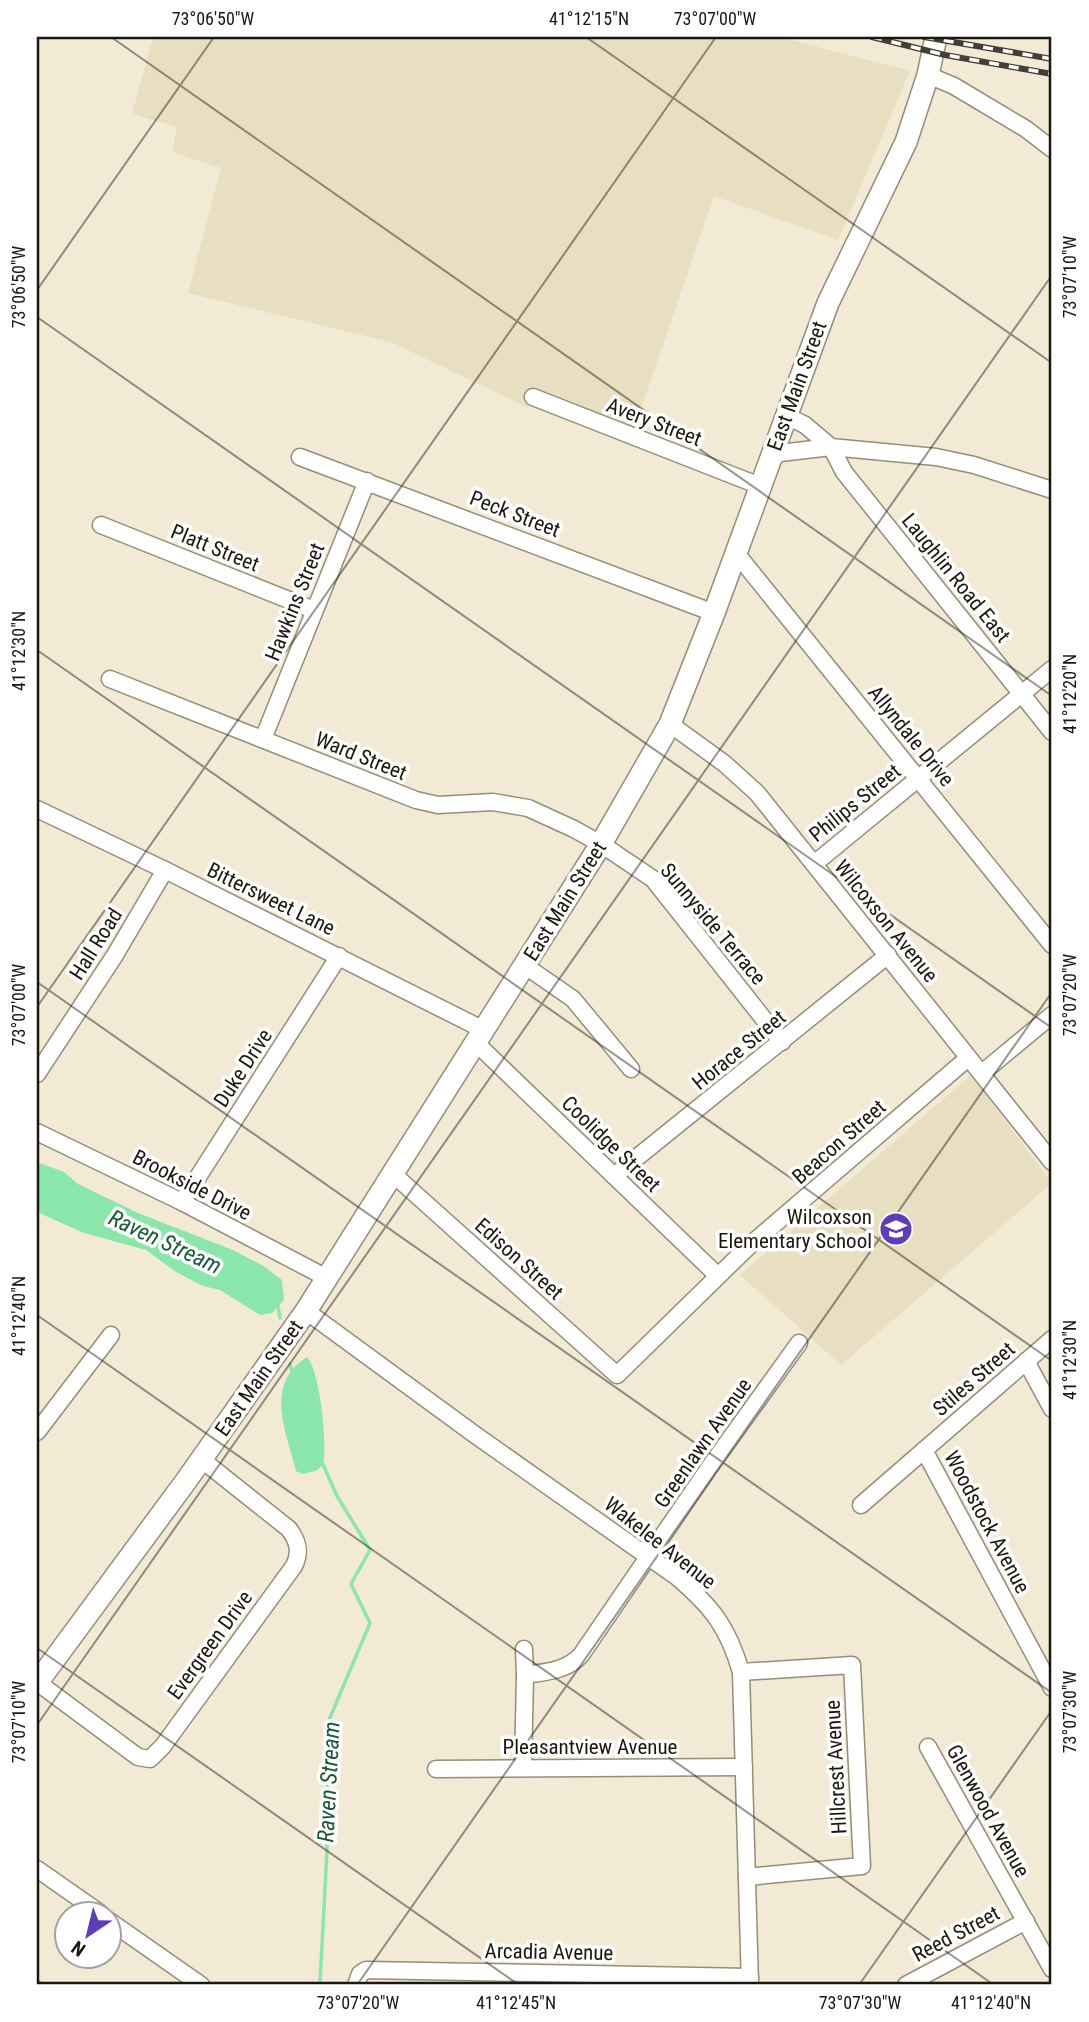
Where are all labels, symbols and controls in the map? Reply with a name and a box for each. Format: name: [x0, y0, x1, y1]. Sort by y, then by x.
text: 73°06'50"W: [172, 8, 255, 29]
text: 41°12'15"N: [549, 8, 629, 29]
text: 73°07'00"W: [674, 8, 757, 29]
text: 73°07'10"W: [1059, 235, 1080, 318]
text: 73°06'50"W: [8, 245, 29, 328]
street label: East Main Street: [762, 318, 832, 454]
street label: Avery Street: [603, 393, 705, 451]
street label: Peck Street: [467, 486, 563, 542]
street label: Laughlin Road East: [897, 509, 1015, 647]
street label: Platt Street: [167, 519, 263, 577]
street label: Hawkins Street: [260, 540, 330, 664]
text: 41°12'30"N: [8, 611, 29, 691]
text: 41°12'20"N: [1059, 654, 1080, 734]
street label: Allyndale Drive: [863, 681, 959, 791]
street label: Ward Street: [312, 727, 410, 785]
street label: Philips Street: [805, 759, 905, 847]
street label: East Main Street: [519, 837, 611, 965]
street label: Wilcoxson Avenue: [829, 855, 943, 987]
street label: Bittersweet Lane: [203, 858, 339, 940]
street label: Sunnyside Terrace: [655, 858, 771, 990]
street label: Hall Road: [65, 904, 127, 984]
text: 73°07'20"W: [1059, 953, 1080, 1036]
text: 73°07'00"W: [8, 963, 29, 1046]
street label: Horace Street: [687, 1005, 791, 1095]
street label: Duke Drive: [209, 1024, 277, 1111]
street label: Coolidge Street: [557, 1091, 665, 1197]
street label: Beacon Street: [787, 1095, 891, 1189]
street label: Brookside Drive: [129, 1145, 255, 1225]
water label: Raven Stream: [104, 1204, 226, 1280]
place label: Wilcoxson Elementary School: [718, 1205, 872, 1253]
school or university icon: Wilcoxson Elementary School: [877, 1210, 915, 1248]
street label: Edison Street: [470, 1213, 568, 1305]
text: 41°12'40"N: [8, 1276, 29, 1356]
street label: East Main Street: [210, 1315, 308, 1441]
text: 41°12'30"N: [1059, 1320, 1080, 1400]
street label: Stiles Street: [928, 1337, 1020, 1421]
street label: Greenlawn Avenue: [649, 1374, 757, 1512]
street label: Woodstock Avenue: [939, 1447, 1035, 1597]
street label: Wakelee Avenue: [600, 1492, 721, 1594]
street label: Evergreen Drive: [163, 1586, 257, 1704]
text: 73°07'30"W: [1059, 1670, 1080, 1753]
text: 73°07'10"W: [8, 1680, 29, 1763]
street label: Hillcrest Avenue: [820, 1699, 851, 1835]
water label: Raven Stream: [312, 1721, 346, 1843]
street label: Pleasantview Avenue: [503, 1735, 678, 1759]
street label: Glenwood Avenue: [942, 1741, 1034, 1882]
north arrow: [52, 1899, 122, 1969]
street label: Reed Street: [908, 1901, 1004, 1967]
text: N: [67, 1936, 90, 1961]
street label: Arcadia Avenue: [484, 1939, 614, 1965]
text: 73°07'20"W: [317, 1992, 400, 2013]
text: 41°12'45"N: [476, 1992, 556, 2013]
text: 73°07'30"W: [819, 1992, 902, 2013]
text: 41°12'40"N: [951, 1992, 1031, 2013]

